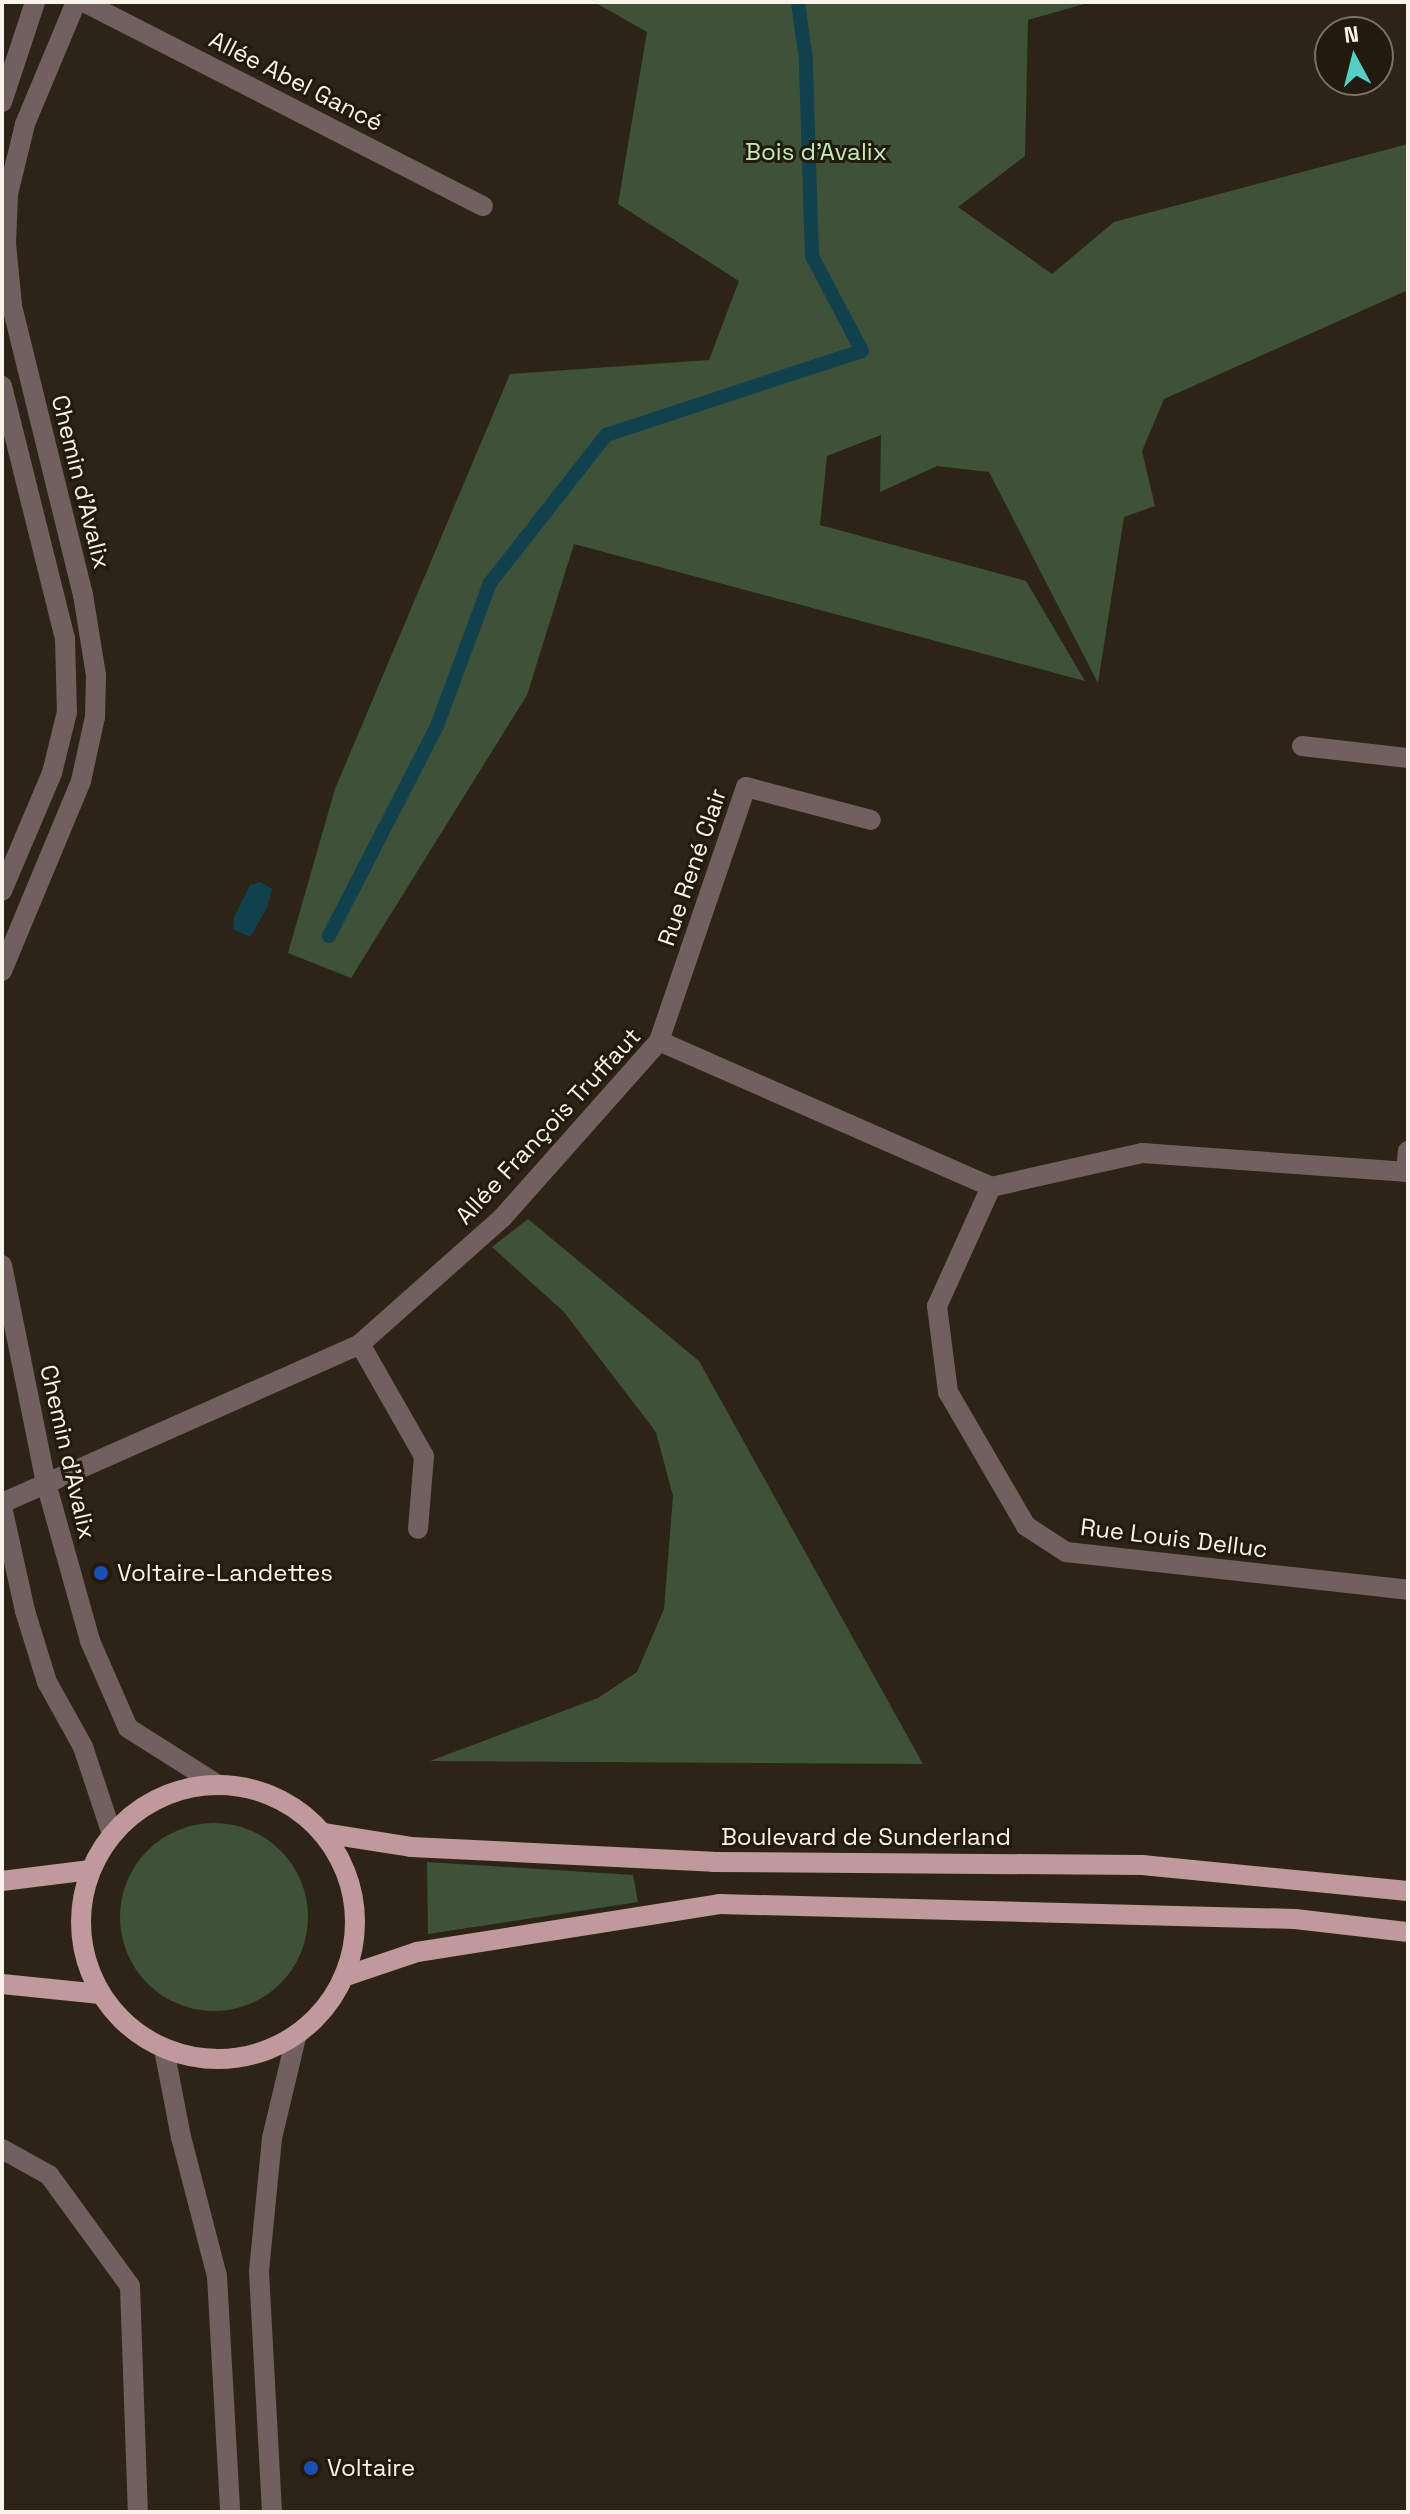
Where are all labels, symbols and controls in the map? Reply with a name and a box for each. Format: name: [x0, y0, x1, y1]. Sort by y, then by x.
north arrow: [1314, 16, 1394, 96]
text: N: [1342, 19, 1360, 49]
street label: Allée Abel Gancé: [204, 25, 388, 137]
park label: Bois d'Avalix: [745, 138, 887, 166]
street label: Chemin d'Avalix: [45, 392, 117, 572]
street label: Rue René Clair: [652, 784, 732, 950]
street label: Allée François Truffaut: [449, 1022, 647, 1230]
street label: Chemin d'Avalix: [34, 1362, 102, 1542]
street label: Rue Louis Delluc: [1079, 1512, 1269, 1564]
place label: Voltaire-Landettes: [117, 1559, 333, 1587]
marker: Voltaire-Landettes: [92, 1564, 110, 1582]
street label: Boulevard de Sunderland: [721, 1823, 1011, 1851]
place label: Voltaire: [327, 2454, 415, 2482]
marker: Voltaire: [302, 2459, 320, 2477]

